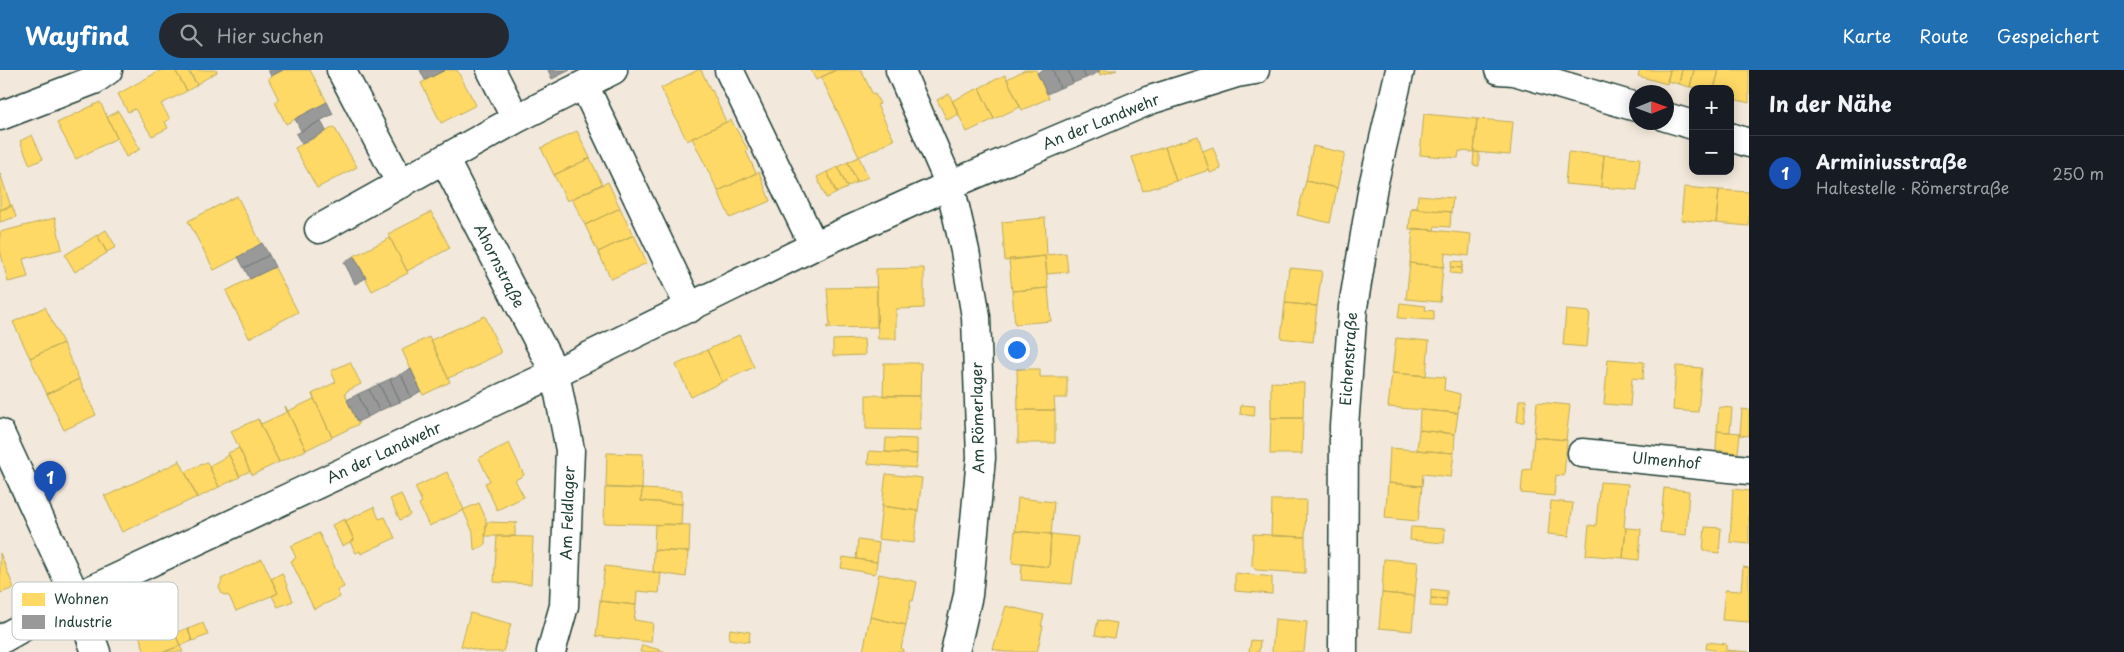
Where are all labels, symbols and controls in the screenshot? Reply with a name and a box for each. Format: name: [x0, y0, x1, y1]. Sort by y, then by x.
search box: [159, 13, 509, 58]
text: Wayfind: [25, 17, 129, 53]
icon: search: [177, 21, 205, 49]
text: Hier suchen: [217, 21, 324, 49]
text: Karte: [1843, 22, 1891, 49]
text: Route: [1919, 22, 1969, 49]
text: Gespeichert: [1997, 22, 2099, 49]
north arrow: [1629, 85, 1674, 130]
map controls: [1689, 85, 1734, 175]
button: +: [1689, 85, 1734, 130]
street label: An der Landwehr: [1038, 87, 1163, 155]
text: In der Nähe: [1769, 87, 1891, 119]
button: −: [1689, 130, 1734, 175]
text: Arminiusstraße: [1816, 147, 1967, 175]
text: 1: [1781, 161, 1789, 185]
text: 250 m: [2053, 161, 2104, 185]
text: Haltestelle · Römerstraße: [1816, 175, 2009, 199]
street label: Ahornstraße: [469, 219, 531, 311]
street label: Eichenstraße: [1333, 311, 1362, 406]
your location: [1004, 337, 1030, 363]
street label: Am Römerlager: [964, 361, 989, 474]
street label: An der Landwehr: [322, 415, 445, 488]
street label: Ulmenhof: [1631, 445, 1702, 474]
pin: 1: [34, 461, 66, 502]
street label: Am Feldlager: [553, 465, 580, 560]
legend: [12, 582, 178, 640]
text: Wohnen: [54, 588, 109, 609]
text: Industrie: [54, 611, 112, 632]

